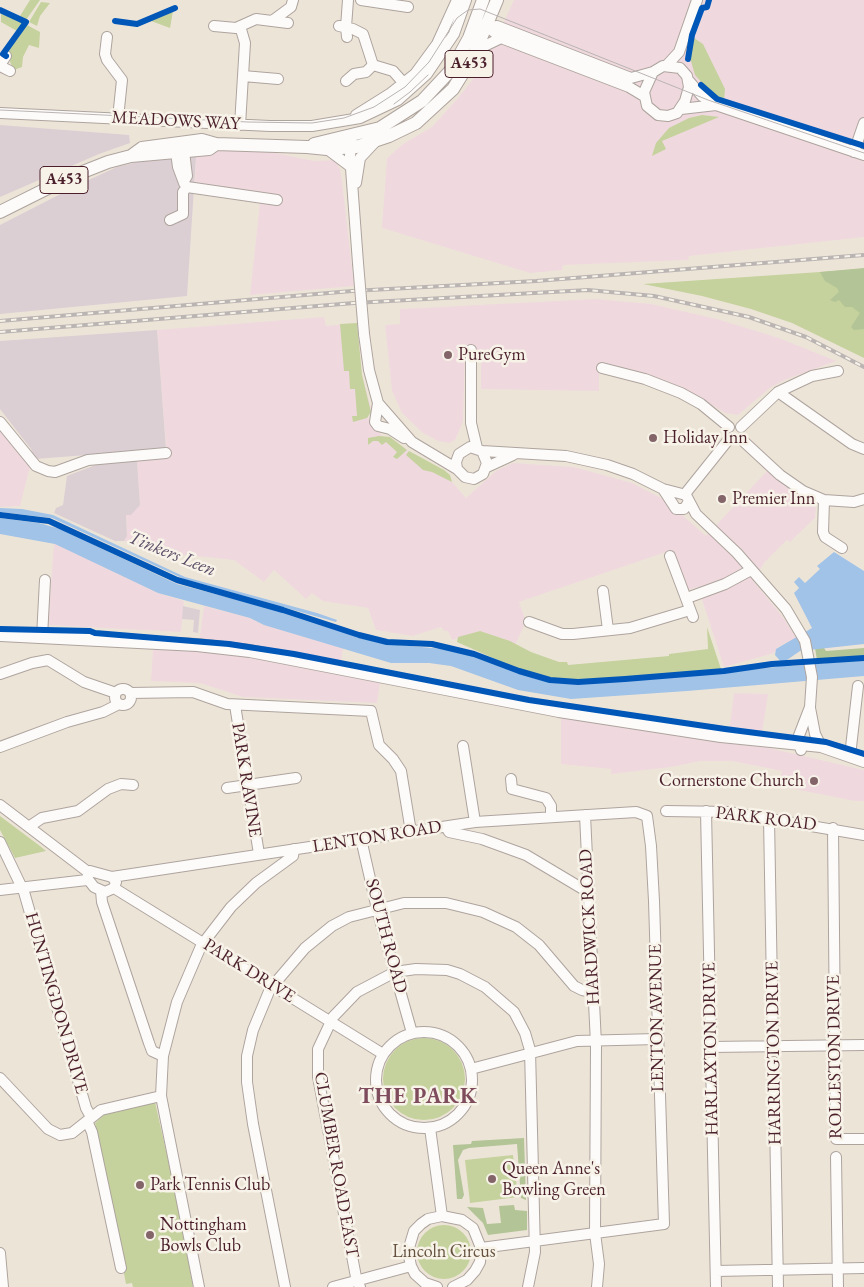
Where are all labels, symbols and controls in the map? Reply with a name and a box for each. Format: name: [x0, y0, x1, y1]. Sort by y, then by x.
road number: A453: [445, 51, 493, 78]
street label: MEADOWS WAY: [111, 107, 241, 135]
road number: A453: [40, 166, 88, 194]
place label: PureGym: [458, 344, 525, 366]
marker: PureGym: [442, 349, 454, 361]
place label: Holiday Inn: [663, 427, 748, 449]
marker: Holiday Inn: [647, 432, 659, 444]
place label: Premier Inn: [732, 488, 815, 510]
marker: Premier Inn: [716, 493, 728, 505]
water label: Tinkers Leen: [125, 526, 219, 582]
street label: PARK RAVINE: [226, 721, 266, 839]
place label: Cornerstone Church: [659, 770, 804, 792]
marker: Cornerstone Church: [808, 775, 820, 787]
street label: PARK ROAD: [714, 802, 818, 836]
street label: LENTON ROAD: [311, 816, 443, 858]
street label: HARDWICK ROAD: [575, 848, 605, 1006]
street label: SOUTH ROAD: [360, 876, 412, 996]
street label: HUNTINGDON DRIVE: [20, 910, 92, 1096]
street label: PARK DRIVE: [199, 934, 299, 1008]
street label: LENTON AVENUE: [645, 944, 669, 1092]
street label: HARRINGTON DRIVE: [762, 961, 786, 1145]
street label: HARLAXTON DRIVE: [699, 962, 723, 1136]
street label: ROLLESTON DRIVE: [823, 975, 847, 1139]
street label: CLUMBER ROAD EAST: [309, 1070, 363, 1260]
district label: THE PARK: [357, 1084, 479, 1110]
place label: Queen Anne's Bowling Green: [502, 1158, 606, 1200]
marker: Queen Anne's Bowling Green: [486, 1173, 498, 1185]
place label: Park Tennis Club: [150, 1174, 270, 1196]
marker: Park Tennis Club: [134, 1179, 146, 1191]
place label: Nottingham Bowls Club: [160, 1214, 247, 1256]
marker: Nottingham Bowls Club: [144, 1229, 156, 1241]
park label: Lincoln Circus: [392, 1241, 496, 1263]

